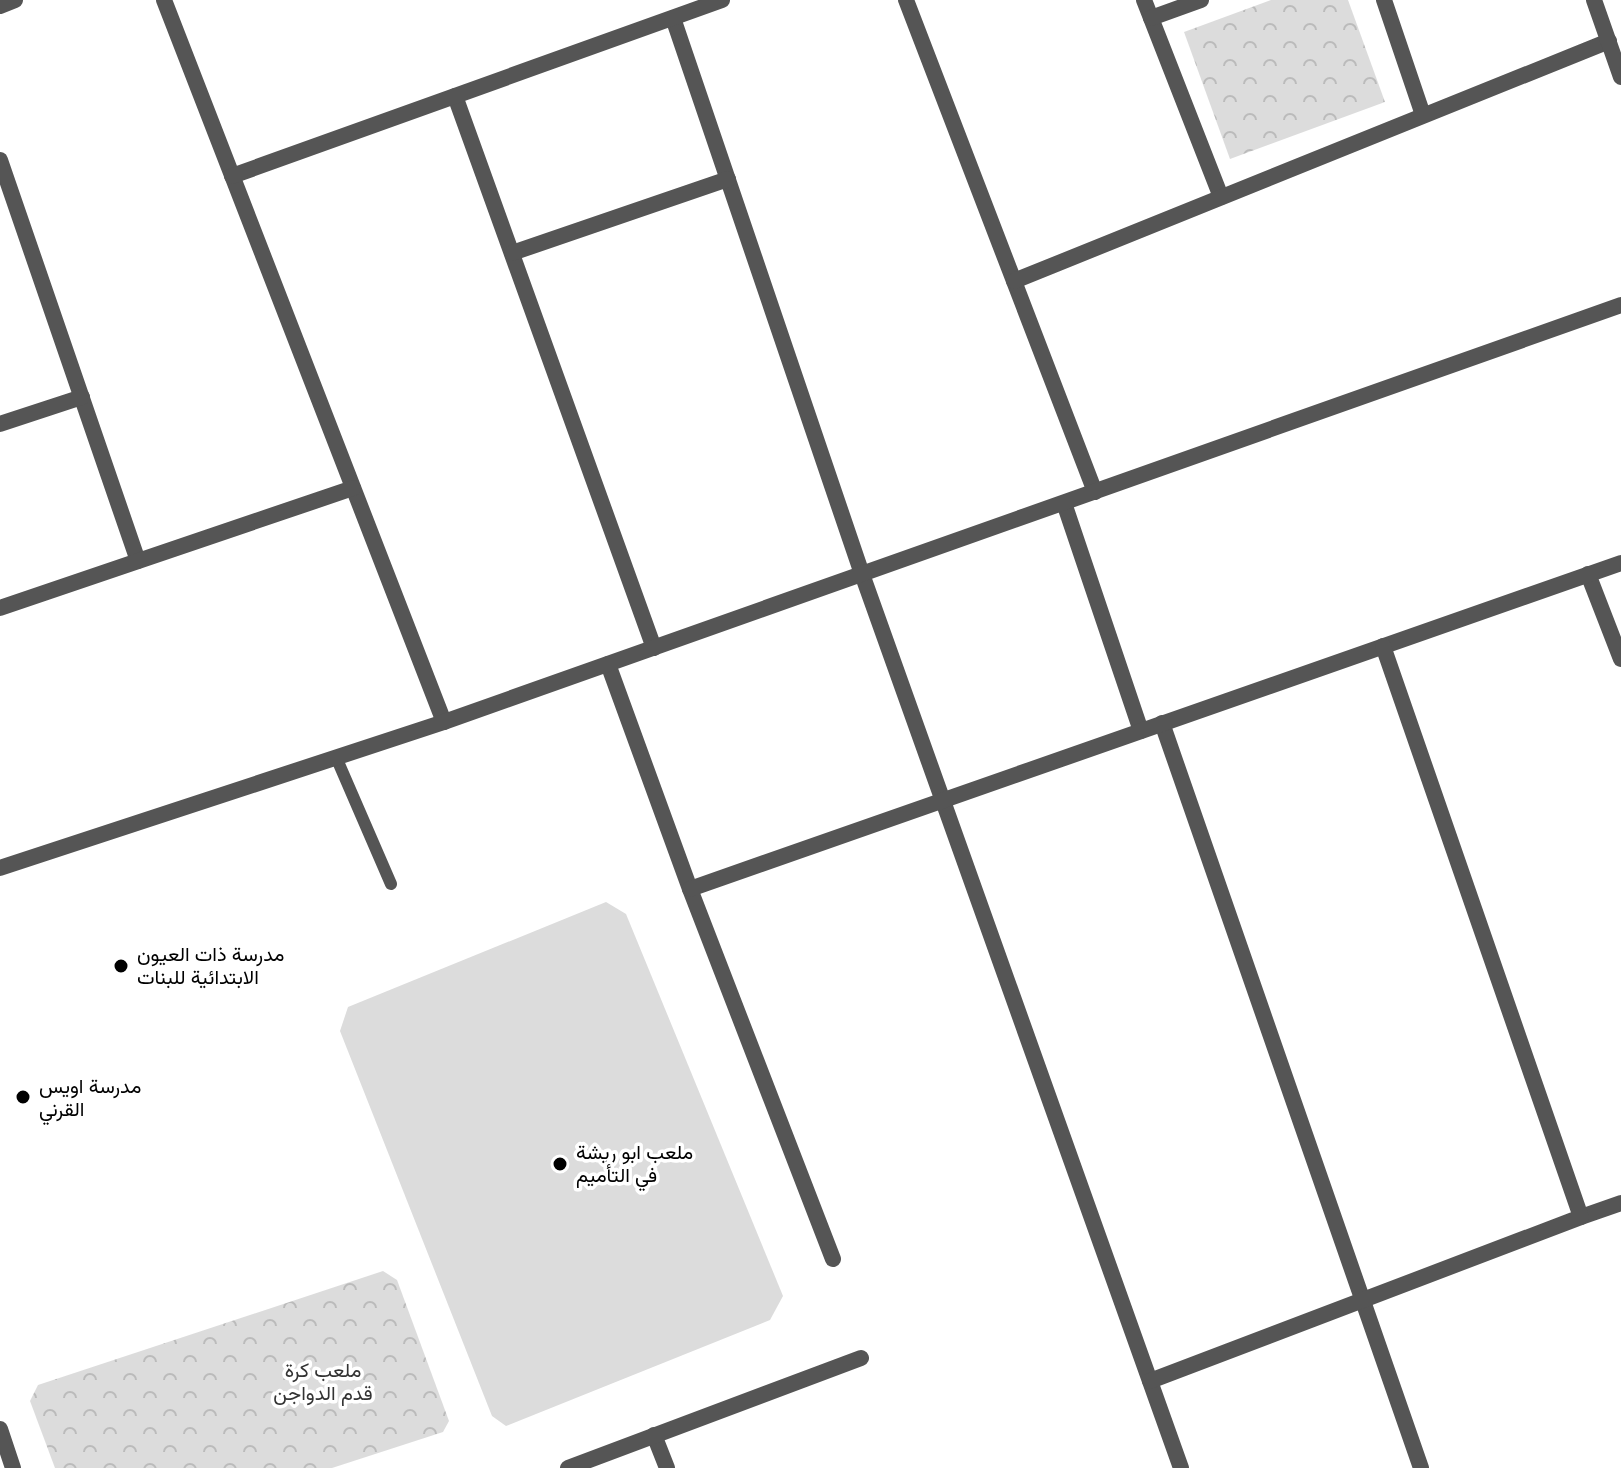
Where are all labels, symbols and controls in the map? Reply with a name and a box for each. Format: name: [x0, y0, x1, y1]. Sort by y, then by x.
place label: مدرسة ذات العيون الابتدائية للبنات: [137, 943, 284, 990]
marker: مدرسة ذات العيون الابتدائية للبنات: [112, 957, 130, 975]
place label: مدرسة اويس القرني: [39, 1075, 141, 1126]
marker: مدرسة اويس القرني: [14, 1088, 32, 1106]
place label: ملعب ابو ريشة في التأميم: [576, 1141, 693, 1192]
marker: ملعب ابو ريشة في التأميم: [551, 1155, 569, 1173]
park label: ملعب كرة قدم الدواجن: [273, 1359, 373, 1406]

